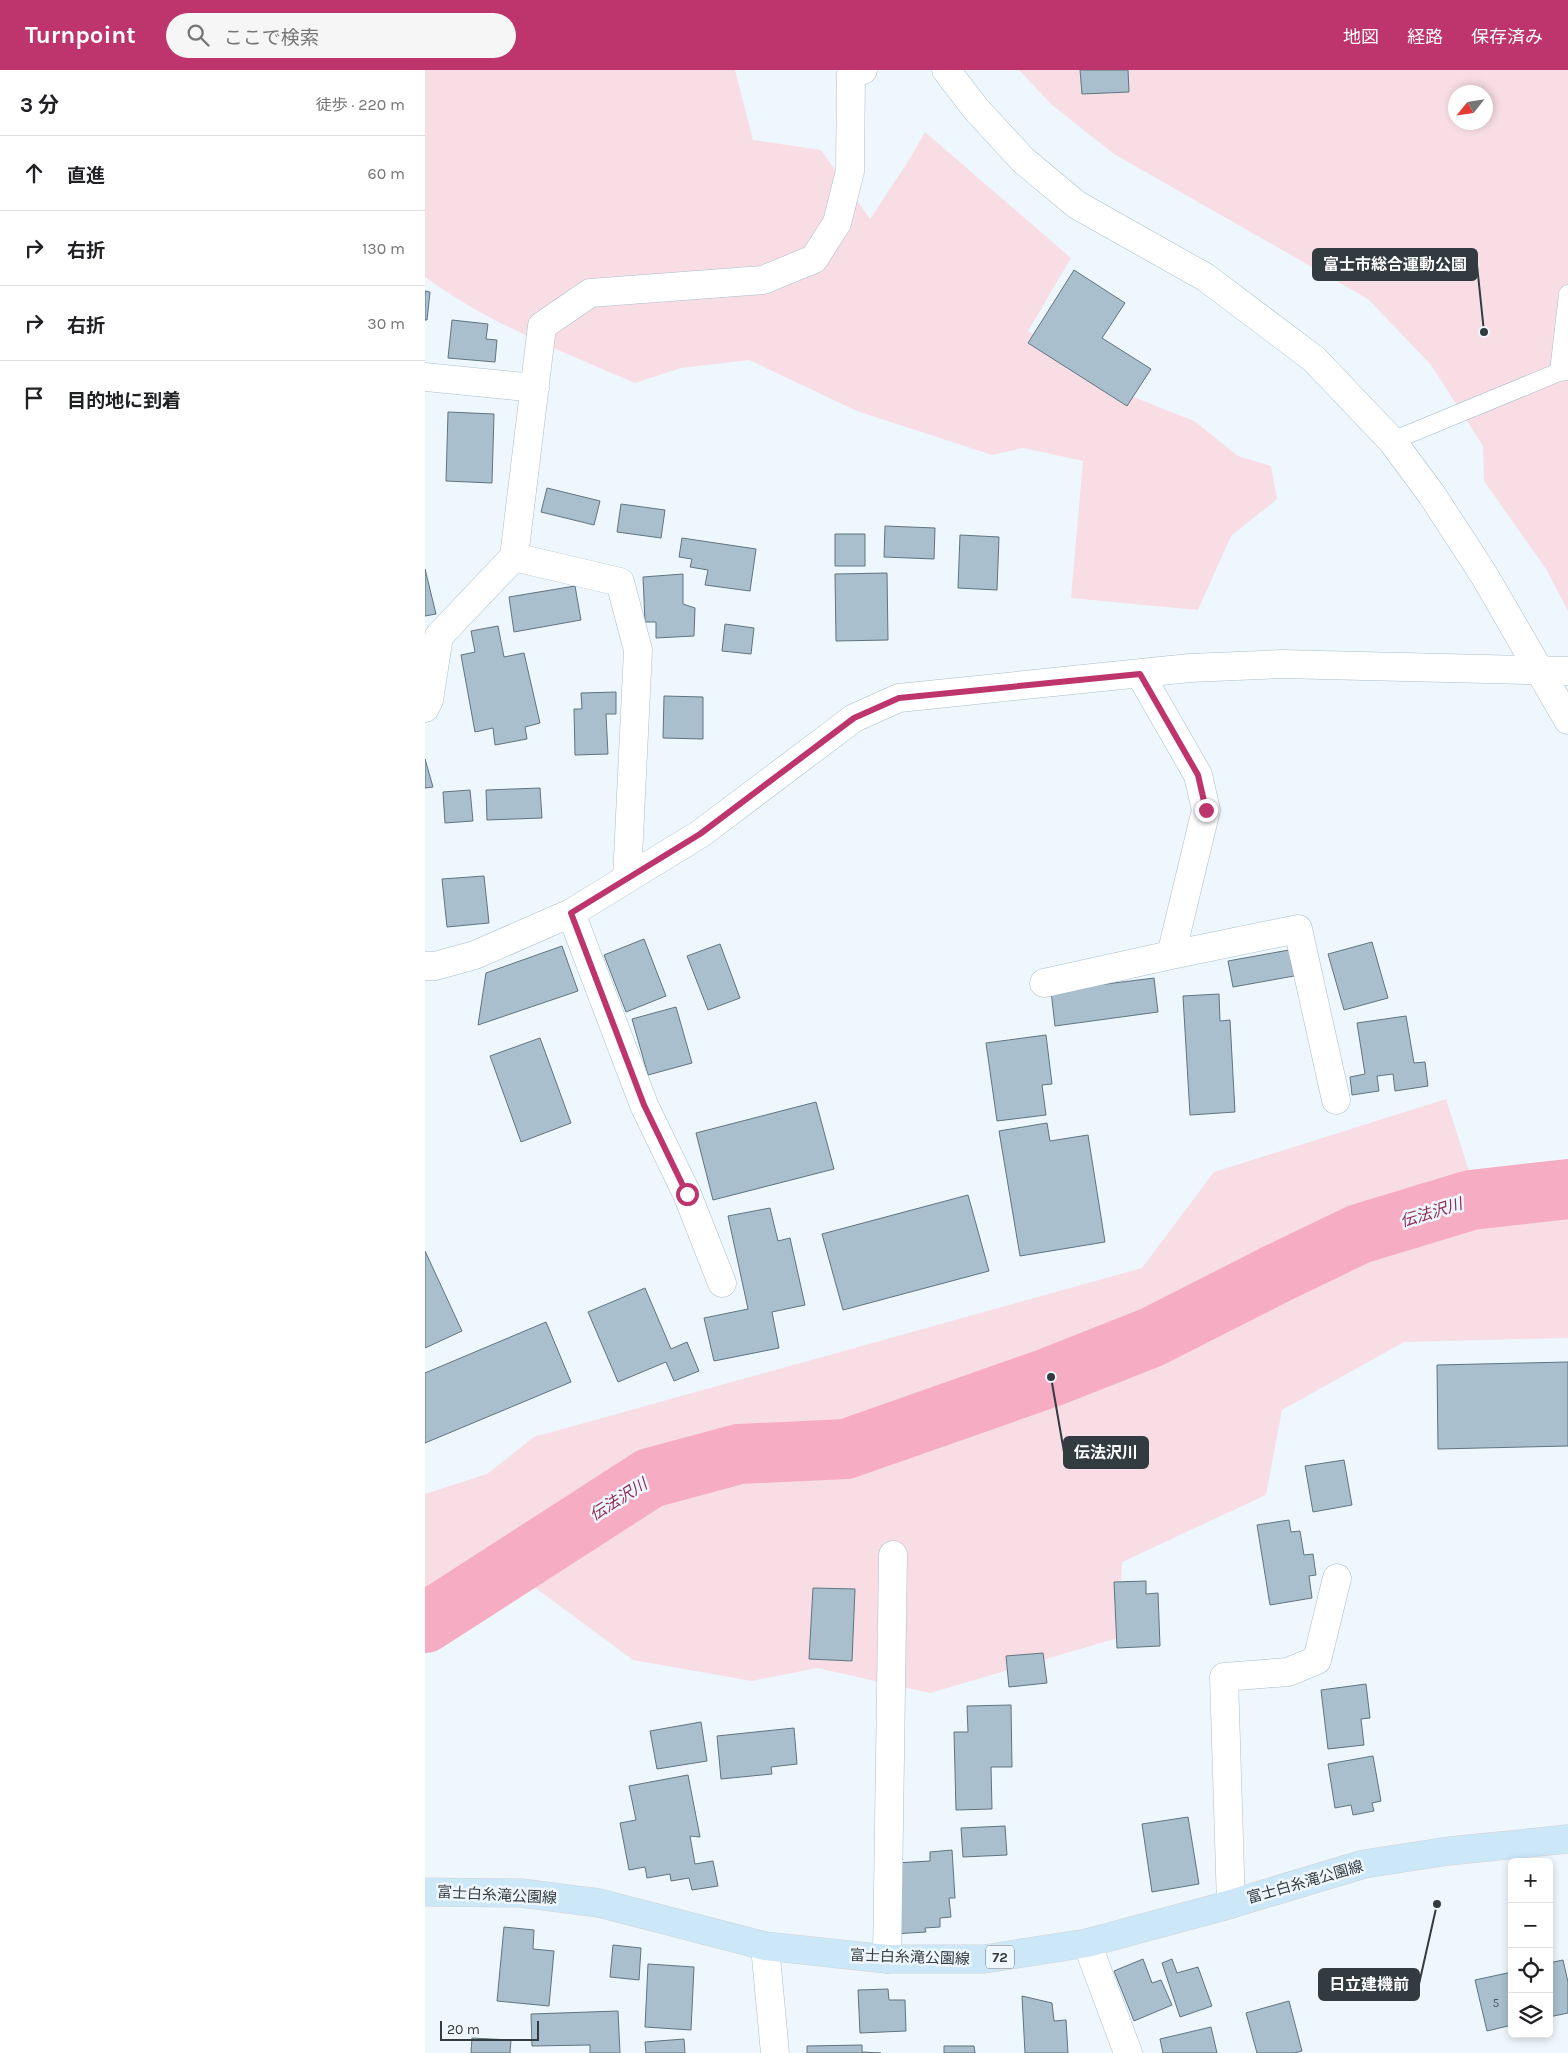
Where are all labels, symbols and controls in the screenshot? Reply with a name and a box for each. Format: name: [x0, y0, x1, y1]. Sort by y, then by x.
search box: [166, 13, 516, 58]
text: Turnpoint: [25, 21, 136, 49]
icon: search: [184, 21, 212, 49]
text: 地図: [1343, 26, 1379, 48]
text: 経路: [1407, 26, 1443, 48]
text: 保存済み: [1471, 26, 1543, 48]
text: ここで検索: [224, 27, 319, 49]
north arrow: [1448, 85, 1493, 130]
text: 3 分: [20, 93, 59, 117]
text: 徒歩 · 220 m: [316, 95, 405, 114]
icon: ahead: [20, 159, 48, 187]
text: 60 m: [368, 164, 405, 183]
text: 直進: [67, 165, 105, 187]
icon: right: [20, 234, 48, 262]
text: 130 m: [362, 239, 405, 258]
text: 右折: [67, 240, 105, 262]
callout: 富士市総合運動公園: [1313, 249, 1477, 280]
text: 富士市総合運動公園: [1323, 255, 1467, 274]
icon: right: [20, 309, 48, 337]
text: 30 m: [367, 314, 405, 333]
text: 右折: [67, 315, 105, 337]
icon: arrive: [20, 384, 48, 412]
text: 目的地に到着: [67, 390, 181, 412]
route end: [1195, 799, 1218, 822]
route start: [676, 1183, 699, 1206]
water label: 伝法沢川: [1398, 1193, 1466, 1231]
callout: 伝法沢川: [1064, 1437, 1148, 1468]
text: 伝法沢川: [1073, 1443, 1138, 1462]
water label: 伝法沢川: [586, 1473, 652, 1524]
street label: 富士白糸滝公園線: [1245, 1857, 1365, 1907]
map controls: [1508, 1858, 1553, 2038]
button: +: [1508, 1858, 1553, 1903]
street label: 富士白糸滝公園線: [437, 1883, 557, 1907]
button: −: [1508, 1903, 1553, 1948]
road number: 72: [986, 1945, 1014, 1968]
street label: 富士白糸滝公園線: [850, 1946, 970, 1968]
button: locate: [1508, 1948, 1553, 1993]
callout: 日立建機前: [1319, 1969, 1419, 2000]
text: 日立建機前: [1329, 1975, 1409, 1994]
button: layers: [1508, 1993, 1553, 2038]
house number: 5: [1493, 1996, 1500, 2010]
scale bar: [440, 2018, 539, 2041]
text: 20 m: [447, 2021, 480, 2038]

